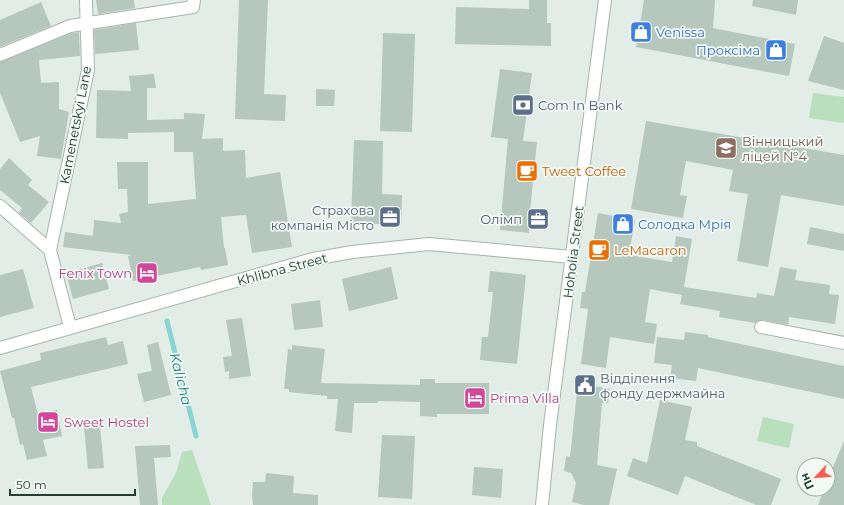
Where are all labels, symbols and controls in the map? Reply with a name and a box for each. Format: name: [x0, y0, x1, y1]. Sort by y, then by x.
shop icon: Venissa: [628, 19, 654, 45]
place label: Venissa: [656, 24, 705, 40]
shop icon: Проксіма: [763, 37, 789, 63]
place label: Проксіма: [696, 42, 760, 58]
street label: Kamenetskyi Lane: [56, 64, 94, 185]
bank icon: Com In Bank: [510, 92, 536, 118]
place label: Com In Bank: [538, 97, 623, 113]
place label: Вінницький ліцей №4: [742, 133, 823, 164]
school or university icon: Вінницький ліцей №4: [713, 135, 739, 161]
cafe icon: Tweet Coffee: [514, 158, 540, 184]
place label: Tweet Coffee: [542, 163, 626, 179]
place label: Страхова компанія Місто: [271, 202, 374, 233]
office icon: Страхова компанія Місто: [377, 204, 403, 230]
street label: Hoholia Street: [559, 205, 587, 299]
office icon: Олімп: [525, 206, 551, 232]
place label: Олімп: [480, 211, 522, 227]
shop icon: Солодка Мрія: [610, 211, 636, 237]
place label: Солодка Мрія: [638, 216, 731, 232]
cafe icon: LeMacaron: [586, 237, 612, 263]
place label: LeMacaron: [614, 242, 686, 258]
street label: Khlibna Street: [235, 249, 329, 289]
hotel icon: Fenix Town: [134, 260, 160, 286]
place label: Fenix Town: [59, 265, 132, 281]
water label: Kalicha: [166, 351, 196, 407]
place label: Відділення фонду держмайна: [600, 370, 725, 401]
public building icon: Відділення фонду держмайна: [572, 372, 598, 398]
hotel icon: Prima Villa: [462, 385, 488, 411]
place label: Prima Villa: [490, 390, 560, 406]
hotel icon: Sweet Hostel: [35, 409, 61, 435]
place label: Sweet Hostel: [64, 414, 149, 430]
north arrow: [796, 457, 836, 497]
scale bar: [10, 471, 135, 497]
text: Пн: [797, 471, 817, 492]
text: 50 m: [16, 477, 47, 492]

